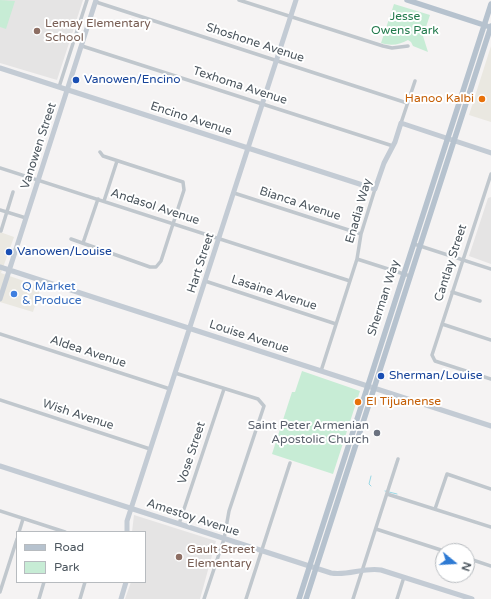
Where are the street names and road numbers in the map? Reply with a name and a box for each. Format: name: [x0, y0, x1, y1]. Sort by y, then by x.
street label: Shoshone Avenue: [204, 20, 306, 66]
street label: Texhoma Avenue: [191, 64, 289, 108]
street label: Encino Avenue: [148, 99, 234, 139]
street label: Vanowen Street: [18, 101, 60, 191]
street label: Enadia Way: [343, 177, 375, 245]
street label: Bianca Avenue: [258, 184, 342, 224]
street label: Andasol Avenue: [109, 186, 201, 228]
street label: Cantlay Street: [432, 223, 470, 303]
street label: Hart Street: [185, 231, 217, 295]
street label: Sherman Way: [365, 258, 403, 338]
street label: Lasaine Avenue: [229, 272, 319, 314]
street label: Louise Avenue: [207, 317, 291, 357]
street label: Aldea Avenue: [48, 333, 128, 371]
street label: Wish Avenue: [41, 397, 115, 433]
street label: Vose Street: [175, 420, 209, 486]
street label: Amestoy Avenue: [145, 496, 241, 540]

